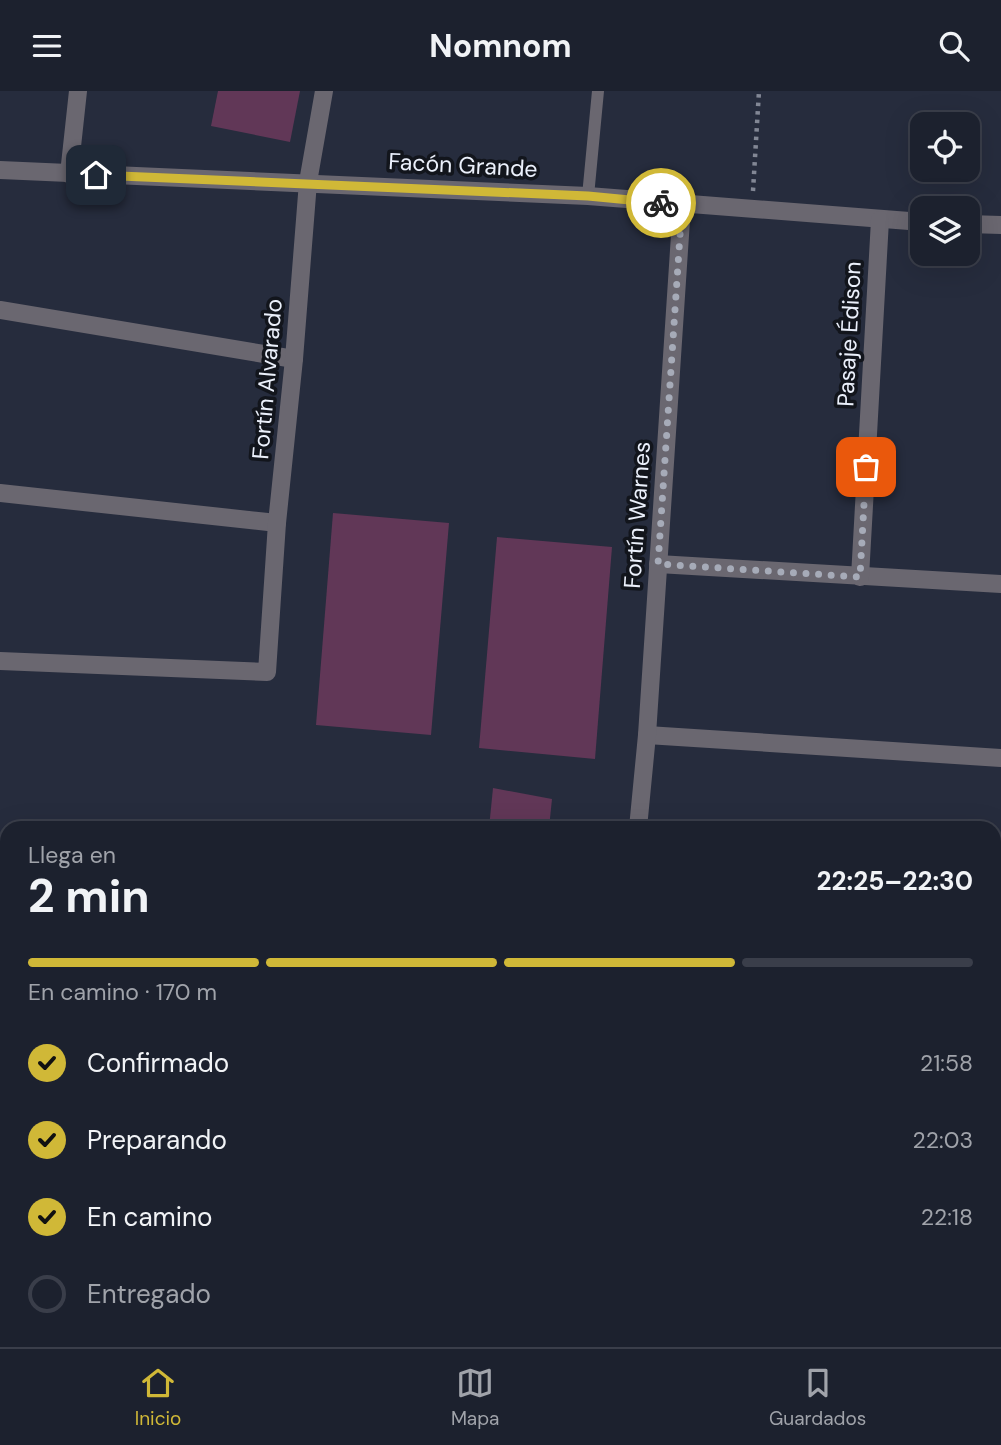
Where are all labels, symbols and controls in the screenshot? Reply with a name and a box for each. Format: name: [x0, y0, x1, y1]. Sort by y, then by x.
text: Nomnom: [429, 25, 572, 67]
icon: menu: [28, 27, 66, 65]
icon: search: [935, 27, 973, 65]
map controls: [910, 112, 980, 266]
button: locate: [910, 112, 980, 182]
pin: [66, 145, 126, 205]
street label: Facón Grande: [388, 146, 538, 184]
icon: home: [77, 156, 115, 194]
courier: [626, 168, 696, 238]
icon: bike: [642, 184, 680, 222]
button: layers: [910, 196, 980, 266]
street label: Pasaje Édison: [830, 261, 868, 407]
street label: Fortín Alvarado: [245, 298, 289, 460]
pin: [836, 437, 896, 497]
street label: Fortín Warnes: [617, 440, 657, 590]
icon: bag: [847, 448, 885, 486]
text: Llega en: [28, 840, 116, 870]
text: 22:25–22:30: [817, 864, 973, 898]
text: 2 min: [28, 866, 150, 926]
text: En camino · 170 m: [28, 977, 217, 1007]
icon: check: [28, 1044, 66, 1082]
text: Confirmado: [87, 1046, 229, 1080]
text: 21:58: [920, 1048, 973, 1078]
icon: check: [28, 1121, 66, 1159]
text: Preparando: [87, 1123, 227, 1157]
text: 22:03: [913, 1125, 973, 1155]
icon: check: [28, 1198, 66, 1236]
text: En camino: [87, 1200, 212, 1234]
text: 22:18: [921, 1202, 973, 1232]
text: Entregado: [87, 1277, 211, 1311]
tab: Inicio: [135, 1364, 181, 1431]
tab: Mapa: [451, 1364, 499, 1431]
tab: Guardados: [769, 1364, 866, 1431]

